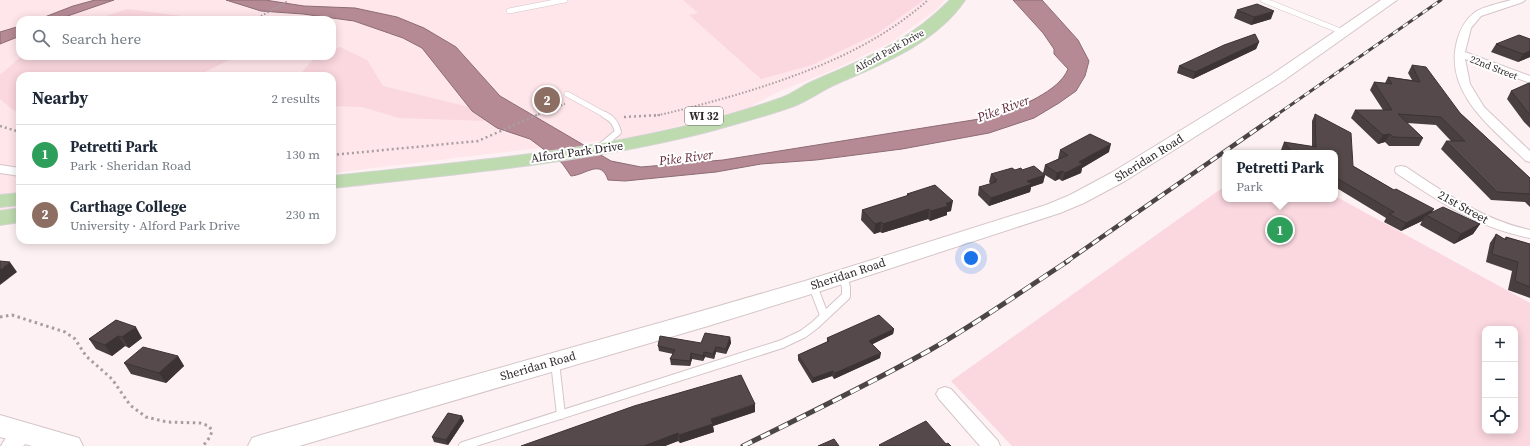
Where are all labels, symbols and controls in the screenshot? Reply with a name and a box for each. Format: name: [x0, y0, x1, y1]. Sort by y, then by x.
search box: [16, 16, 336, 60]
street label: Alford Park Drive: [852, 26, 926, 75]
icon: search: [30, 27, 52, 49]
text: Search here: [62, 28, 141, 49]
street label: 22nd Street: [1468, 52, 1520, 83]
pin: 2: [534, 85, 560, 115]
text: Nearby: [32, 86, 88, 110]
text: 2 results: [272, 90, 320, 107]
water label: Pike River: [974, 91, 1032, 126]
road number: WI 32: [685, 107, 723, 125]
street label: Sheridan Road: [1112, 130, 1186, 185]
text: Petretti Park: [70, 136, 158, 157]
street label: Alford Park Drive: [530, 138, 624, 166]
text: 1: [41, 146, 49, 163]
text: 130 m: [286, 146, 320, 163]
water label: Pike River: [657, 146, 715, 169]
popup: [1222, 150, 1338, 202]
text: Park · Sheridan Road: [70, 157, 191, 174]
text: Petretti Park: [1236, 157, 1324, 178]
text: Park: [1236, 178, 1263, 195]
street label: 21st Street: [1435, 187, 1491, 227]
text: Carthage College: [70, 196, 187, 217]
text: 2: [41, 206, 49, 223]
text: 230 m: [286, 206, 320, 223]
pin: 1: [1267, 215, 1293, 245]
text: University · Alford Park Drive: [70, 217, 240, 234]
your location: [961, 248, 981, 268]
street label: Sheridan Road: [808, 254, 888, 294]
map controls: [1482, 326, 1518, 434]
button: +: [1482, 326, 1518, 362]
street label: Sheridan Road: [498, 348, 578, 384]
button: −: [1482, 362, 1518, 398]
button: locate: [1482, 398, 1518, 434]

